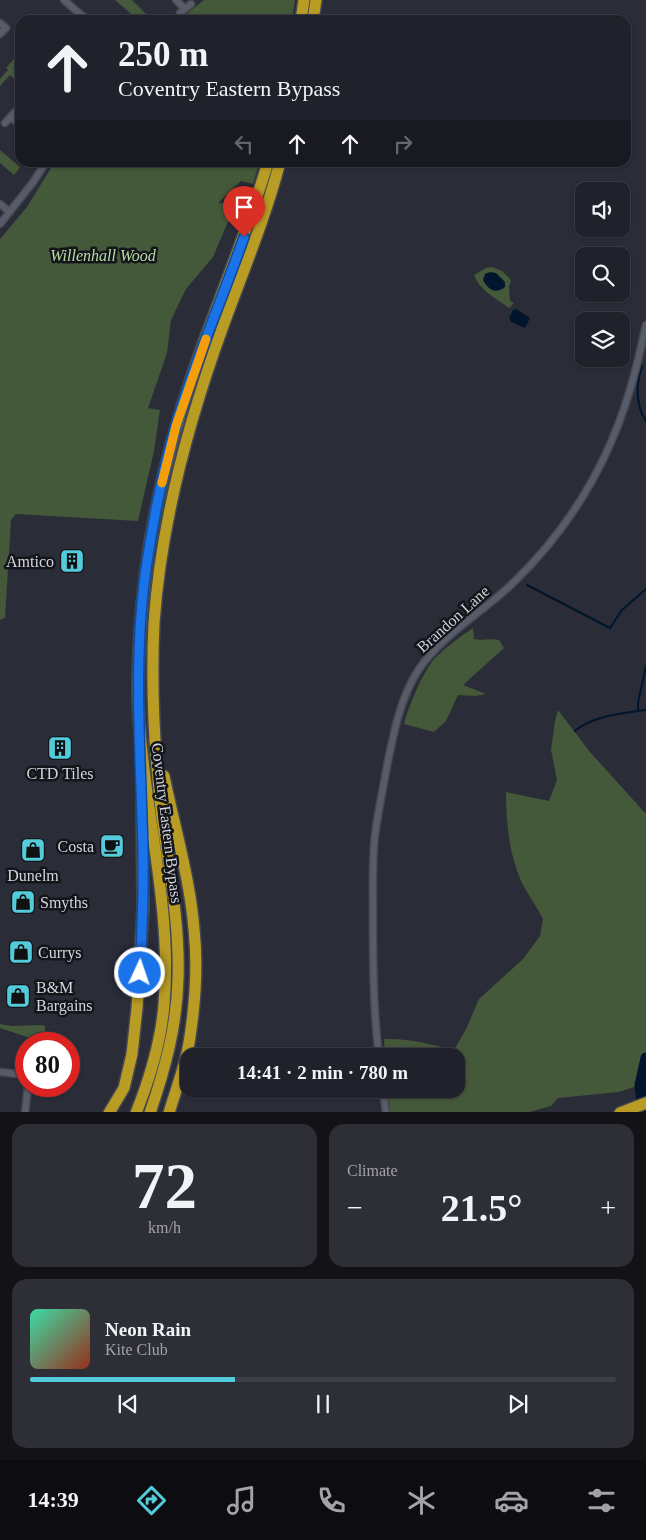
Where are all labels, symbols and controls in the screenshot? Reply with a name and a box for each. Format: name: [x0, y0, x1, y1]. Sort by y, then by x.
icon: ahead: [35, 35, 100, 100]
text: 250 m: [118, 35, 208, 74]
text: Coventry Eastern Bypass: [118, 76, 340, 101]
icon: left: [230, 130, 258, 158]
icon: ahead: [283, 130, 311, 158]
icon: ahead: [336, 130, 364, 158]
icon: right: [389, 130, 417, 158]
map controls: [575, 182, 630, 367]
button: sound: [575, 182, 630, 237]
pin: [223, 186, 265, 237]
icon: arrive: [230, 193, 258, 221]
park label: Willenhall Wood: [50, 247, 157, 264]
button: search: [575, 247, 630, 302]
button: layers: [575, 312, 630, 367]
building icon: Amtico: [59, 548, 85, 574]
place label: Amtico: [6, 553, 54, 570]
street label: Brandon Lane: [413, 582, 493, 656]
building icon: CTD Tiles: [47, 735, 73, 761]
street label: Coventry Eastern Bypass: [148, 742, 185, 904]
place label: CTD Tiles: [26, 765, 94, 782]
cafe icon: Costa: [99, 833, 125, 859]
shop icon: Dunelm: [20, 837, 46, 863]
place label: Costa: [58, 838, 94, 855]
place label: Dunelm: [7, 867, 59, 884]
shop icon: Smyths: [10, 889, 36, 915]
place label: Smyths: [40, 894, 88, 912]
shop icon: Currys: [8, 939, 34, 965]
place label: Currys: [38, 944, 82, 962]
position arrow: [113, 946, 165, 998]
place label: B&M Bargains: [36, 979, 93, 1015]
shop icon: B&M Bargains: [5, 983, 31, 1009]
speed limit sign: 80: [15, 1032, 80, 1097]
text: 14:41 · 2 min · 780 m: [237, 1062, 408, 1083]
text: 72: [132, 1150, 197, 1222]
text: Climate: [347, 1162, 398, 1179]
text: 21.5°: [441, 1187, 522, 1229]
text: −: [347, 1192, 363, 1223]
text: +: [600, 1192, 616, 1223]
text: km/h: [148, 1219, 181, 1236]
text: Neon Rain: [105, 1319, 191, 1340]
text: Kite Club: [105, 1341, 168, 1358]
icon: previous: [114, 1390, 142, 1418]
icon: pause: [309, 1390, 337, 1418]
icon: next: [504, 1390, 532, 1418]
icon: directions: [134, 1483, 169, 1518]
icon: music: [224, 1483, 259, 1518]
icon: phone: [314, 1483, 349, 1518]
icon: climate: [404, 1483, 439, 1518]
icon: car: [494, 1483, 529, 1518]
icon: filters: [584, 1483, 619, 1518]
text: 14:39: [27, 1487, 79, 1512]

